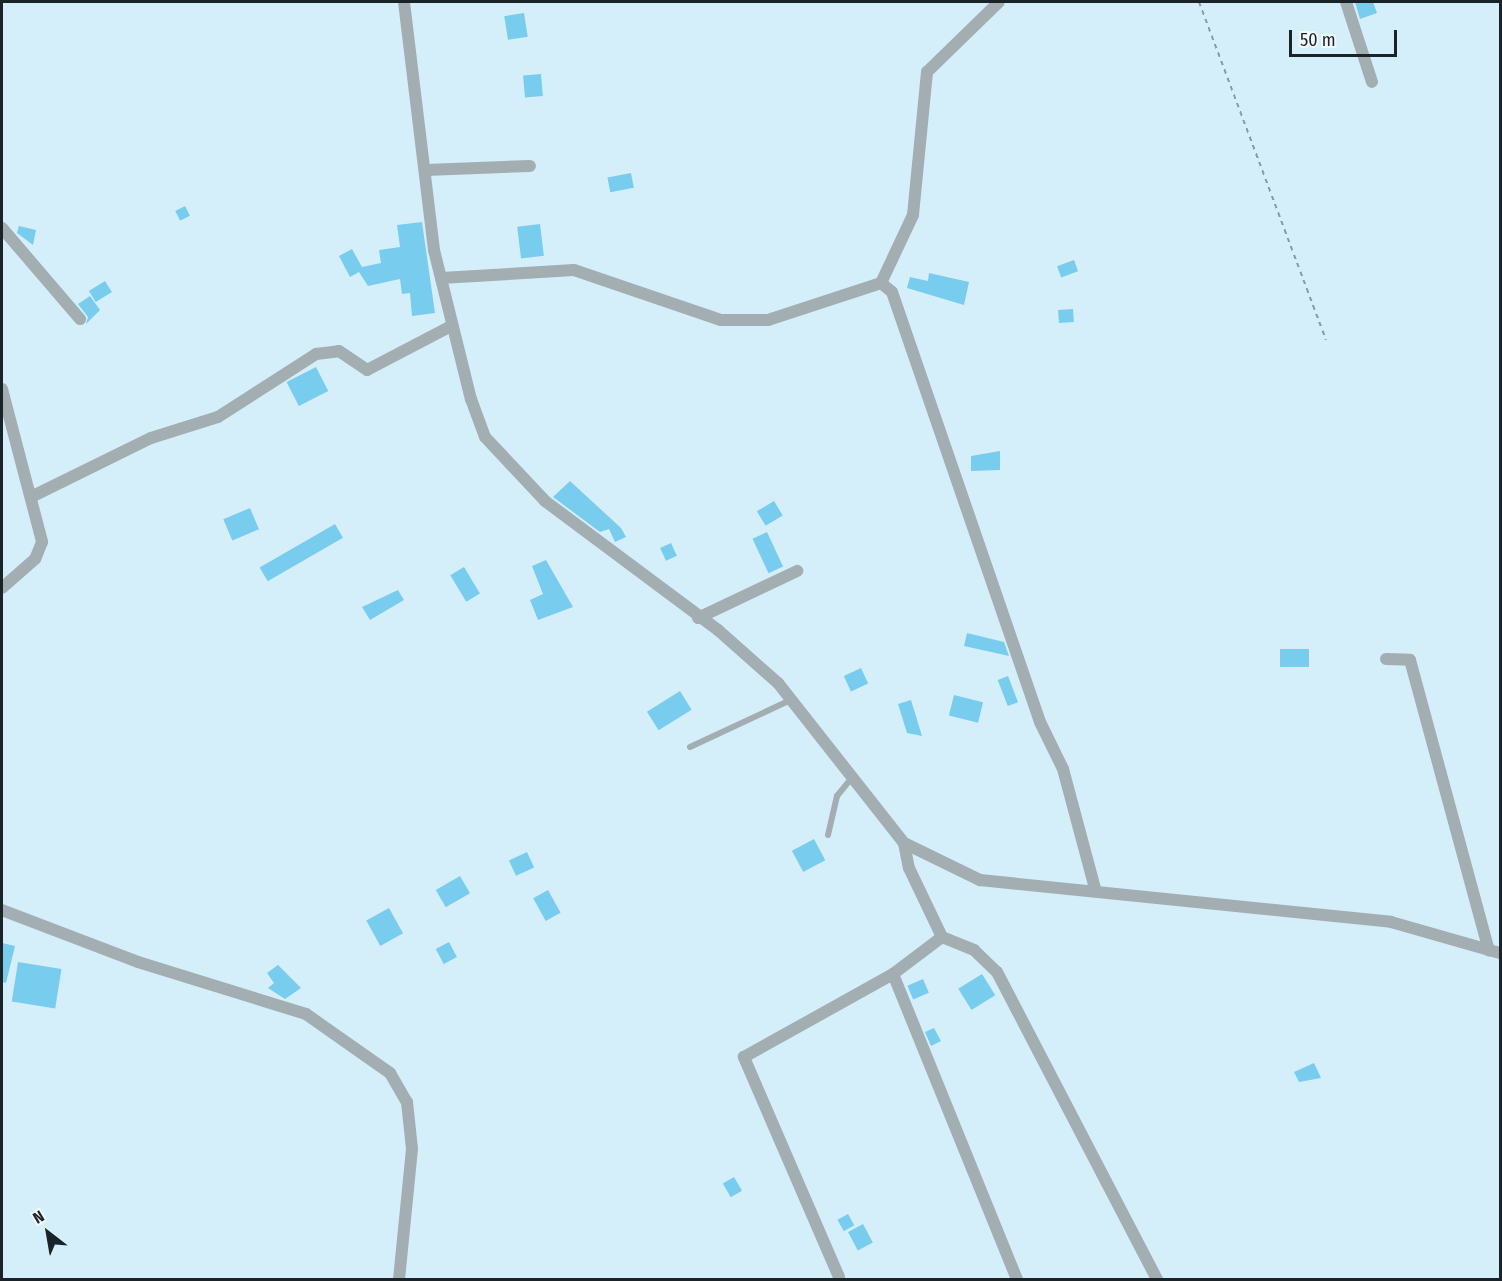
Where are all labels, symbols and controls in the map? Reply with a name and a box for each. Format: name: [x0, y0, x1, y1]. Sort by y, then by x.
scale bar: [1292, 18, 1400, 56]
text: 50 m: [1300, 29, 1336, 51]
north arrow: [18, 1203, 78, 1263]
text: N: [29, 1207, 47, 1228]

